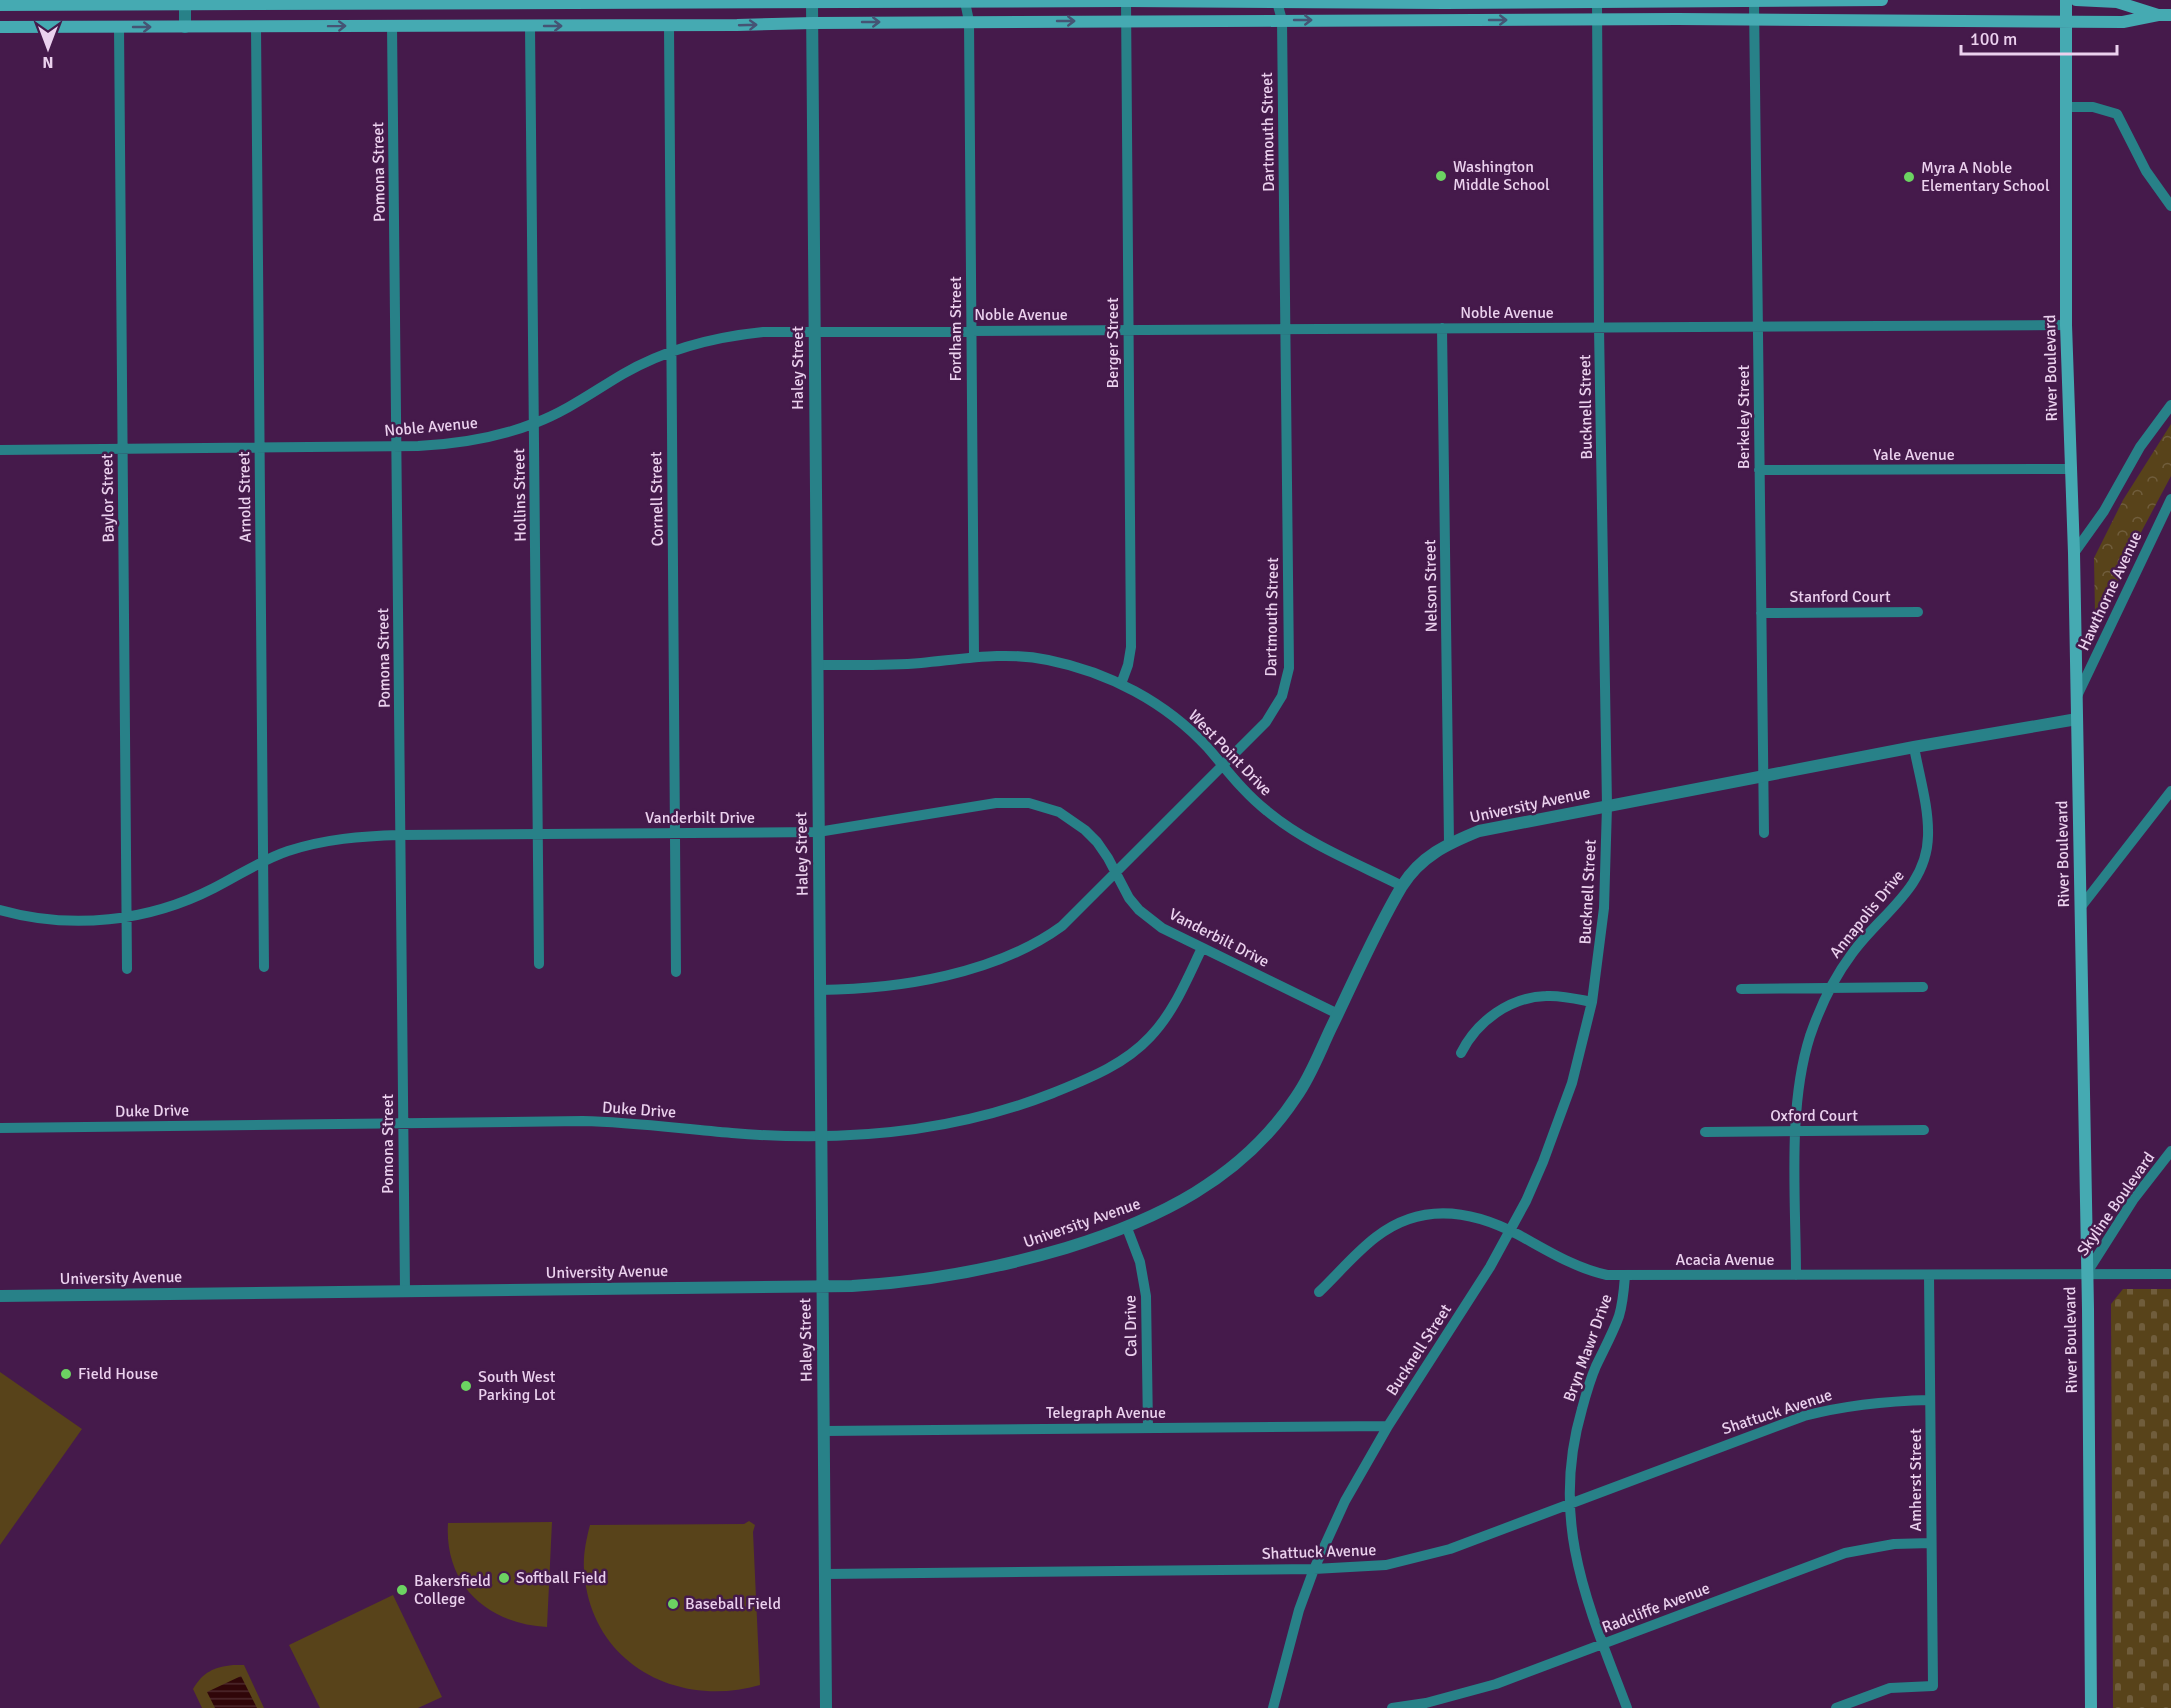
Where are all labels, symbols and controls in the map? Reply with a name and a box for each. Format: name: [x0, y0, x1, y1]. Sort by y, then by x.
one-way arrow: [1292, 14, 1312, 26]
one-way arrow: [1487, 14, 1507, 26]
one-way arrow: [1055, 15, 1075, 27]
one-way arrow: [860, 16, 880, 28]
north arrow: [18, 18, 78, 78]
scale bar: [1961, 18, 2117, 56]
one-way arrow: [738, 19, 758, 31]
one-way arrow: [327, 20, 347, 32]
one-way arrow: [543, 20, 563, 32]
one-way arrow: [132, 21, 152, 33]
text: 100 m: [1970, 28, 2017, 50]
text: N: [42, 52, 54, 72]
street label: Dartmouth Street: [1257, 72, 1279, 192]
street label: Pomona Street: [368, 121, 390, 222]
place label: Washington Middle School: [1453, 157, 1550, 195]
place label: Myra A Noble Elementary School: [1921, 158, 2050, 196]
marker: Washington Middle School: [1434, 169, 1448, 183]
marker: Myra A Noble Elementary School: [1902, 170, 1916, 184]
street label: Fordham Street: [946, 276, 966, 382]
street label: Berger Street: [1103, 297, 1123, 388]
street label: Noble Avenue: [1460, 303, 1554, 323]
street label: Noble Avenue: [974, 305, 1068, 325]
street label: River Boulevard: [2040, 314, 2062, 422]
street label: Haley Street: [788, 326, 808, 410]
street label: Bucknell Street: [1575, 354, 1597, 460]
street label: Berkeley Street: [1734, 364, 1754, 469]
street label: Noble Avenue: [383, 413, 479, 441]
street label: Yale Avenue: [1873, 445, 1955, 465]
street label: Hollins Street: [509, 448, 531, 542]
street label: Arnold Street: [234, 451, 256, 543]
street label: Cornell Street: [646, 451, 668, 547]
street label: Baylor Street: [97, 453, 119, 543]
street label: Hawthorne Avenue: [2074, 528, 2146, 654]
street label: Nelson Street: [1420, 539, 1442, 633]
street label: Dartmouth Street: [1261, 557, 1283, 677]
street label: Stanford Court: [1789, 587, 1891, 607]
street label: Pomona Street: [373, 607, 395, 708]
street label: West Point Drive: [1184, 706, 1276, 800]
street label: University Avenue: [1468, 782, 1592, 828]
street label: River Boulevard: [2052, 800, 2074, 908]
street label: Vanderbilt Drive: [645, 808, 755, 828]
street label: Haley Street: [791, 811, 813, 896]
street label: Bucknell Street: [1575, 839, 1601, 945]
street label: Annapolis Drive: [1825, 866, 1909, 962]
street label: Vanderbilt Drive: [1165, 904, 1273, 972]
street label: Pomona Street: [378, 1094, 398, 1194]
street label: Duke Drive: [601, 1097, 677, 1123]
street label: Duke Drive: [115, 1100, 189, 1122]
street label: Oxford Court: [1770, 1106, 1858, 1126]
street label: Skyline Boulevard: [2073, 1148, 2159, 1260]
street label: University Avenue: [1021, 1194, 1143, 1252]
street label: Acacia Avenue: [1676, 1250, 1774, 1270]
street label: University Avenue: [546, 1261, 668, 1283]
street label: University Avenue: [60, 1267, 182, 1289]
street label: River Boulevard: [2060, 1286, 2082, 1394]
street label: Bryn Mawr Drive: [1559, 1291, 1617, 1405]
street label: Cal Drive: [1120, 1295, 1142, 1357]
street label: Haley Street: [795, 1297, 817, 1382]
street label: Bucknell Street: [1382, 1300, 1456, 1400]
place label: Field House: [78, 1364, 158, 1384]
marker: Field House: [59, 1367, 73, 1381]
place label: South West Parking Lot: [478, 1367, 556, 1405]
marker: South West Parking Lot: [459, 1379, 473, 1393]
street label: Shattuck Avenue: [1719, 1385, 1835, 1439]
street label: Telegraph Avenue: [1046, 1403, 1166, 1423]
street label: Amherst Street: [1906, 1428, 1926, 1531]
street label: Shattuck Avenue: [1261, 1540, 1377, 1564]
place label: Softball Field: [516, 1568, 607, 1588]
place label: Bakersfield College: [414, 1571, 491, 1609]
marker: Softball Field: [497, 1571, 511, 1585]
street label: Radcliffe Avenue: [1599, 1578, 1713, 1638]
marker: Bakersfield College: [395, 1583, 409, 1597]
place label: Baseball Field: [685, 1594, 781, 1614]
marker: Baseball Field: [666, 1597, 680, 1611]

